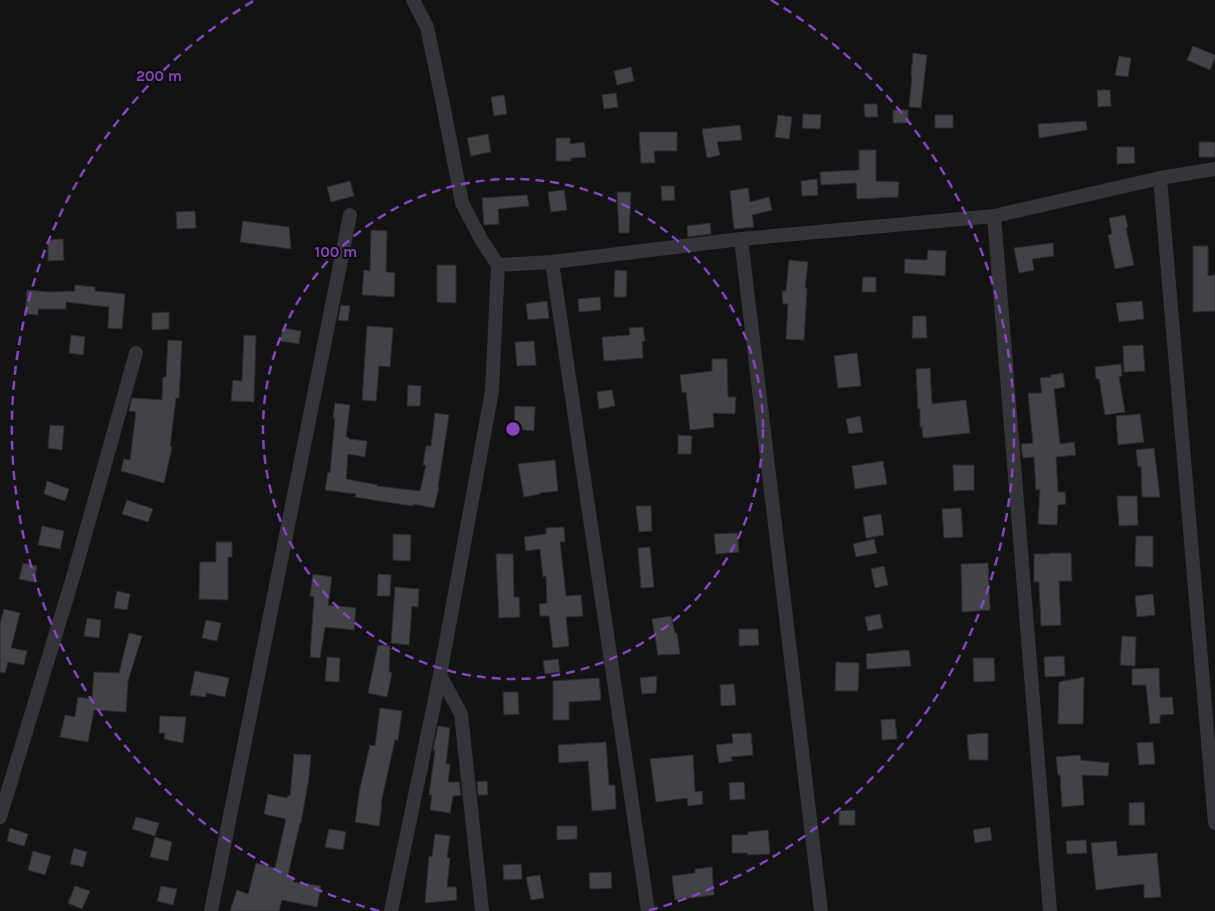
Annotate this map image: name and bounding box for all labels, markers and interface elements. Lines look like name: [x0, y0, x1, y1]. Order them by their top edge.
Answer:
text: 200 m: [136, 67, 182, 85]
text: 100 m: [315, 243, 357, 261]
centre of rings: [504, 420, 522, 438]

